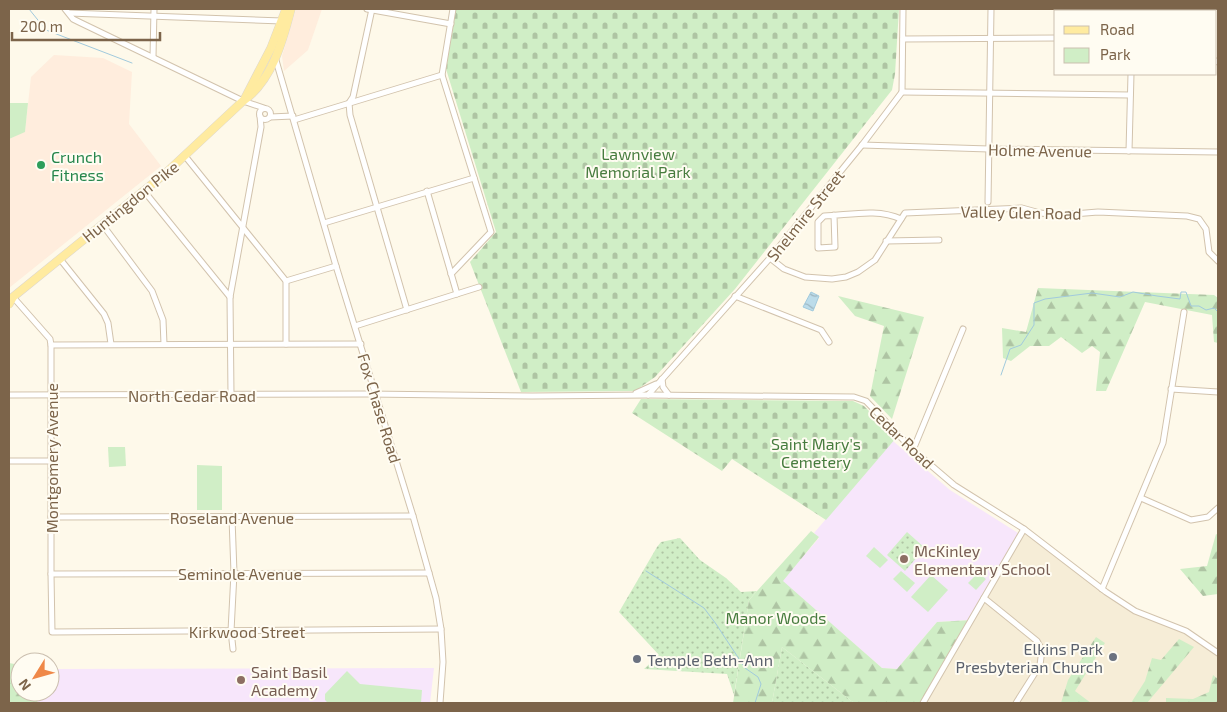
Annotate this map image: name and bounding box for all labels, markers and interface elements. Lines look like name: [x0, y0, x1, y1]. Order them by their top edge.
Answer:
scale bar: [12, 10, 160, 42]
legend: [1054, 10, 1217, 75]
text: 200 m: [20, 17, 63, 35]
text: Road: [1100, 20, 1135, 38]
text: Park: [1100, 45, 1131, 63]
street label: Holme Avenue: [988, 140, 1092, 160]
park label: Lawnview Memorial Park: [585, 144, 691, 181]
place label: Crunch Fitness: [51, 147, 104, 184]
street label: Huntingdon Pike: [78, 156, 182, 246]
marker: Crunch Fitness: [35, 159, 47, 171]
street label: Shelmire Street: [762, 165, 848, 265]
street label: Valley Glen Road: [960, 201, 1082, 223]
street label: Fox Chase Road: [354, 351, 406, 465]
street label: Montgomery Avenue: [42, 383, 61, 533]
street label: North Cedar Road: [128, 386, 256, 405]
street label: Cedar Road: [866, 402, 938, 472]
park label: Saint Mary's Cemetery: [771, 434, 861, 471]
street label: Roseland Avenue: [170, 508, 294, 527]
place label: McKinley Elementary School: [914, 541, 1050, 578]
marker: McKinley Elementary School: [898, 553, 910, 565]
street label: Seminole Avenue: [178, 564, 302, 583]
park label: Manor Woods: [726, 608, 827, 627]
street label: Kirkwood Street: [189, 622, 305, 641]
place label: Elkins Park Presbyterian Church: [956, 639, 1103, 676]
place label: Temple Beth-Ann: [647, 650, 773, 669]
marker: Elkins Park Presbyterian Church: [1107, 651, 1119, 663]
north arrow: [10, 652, 60, 702]
marker: Temple Beth-Ann: [631, 653, 643, 665]
place label: Saint Basil Academy: [251, 662, 327, 699]
marker: Saint Basil Academy: [235, 674, 247, 686]
text: N: [14, 676, 34, 694]

